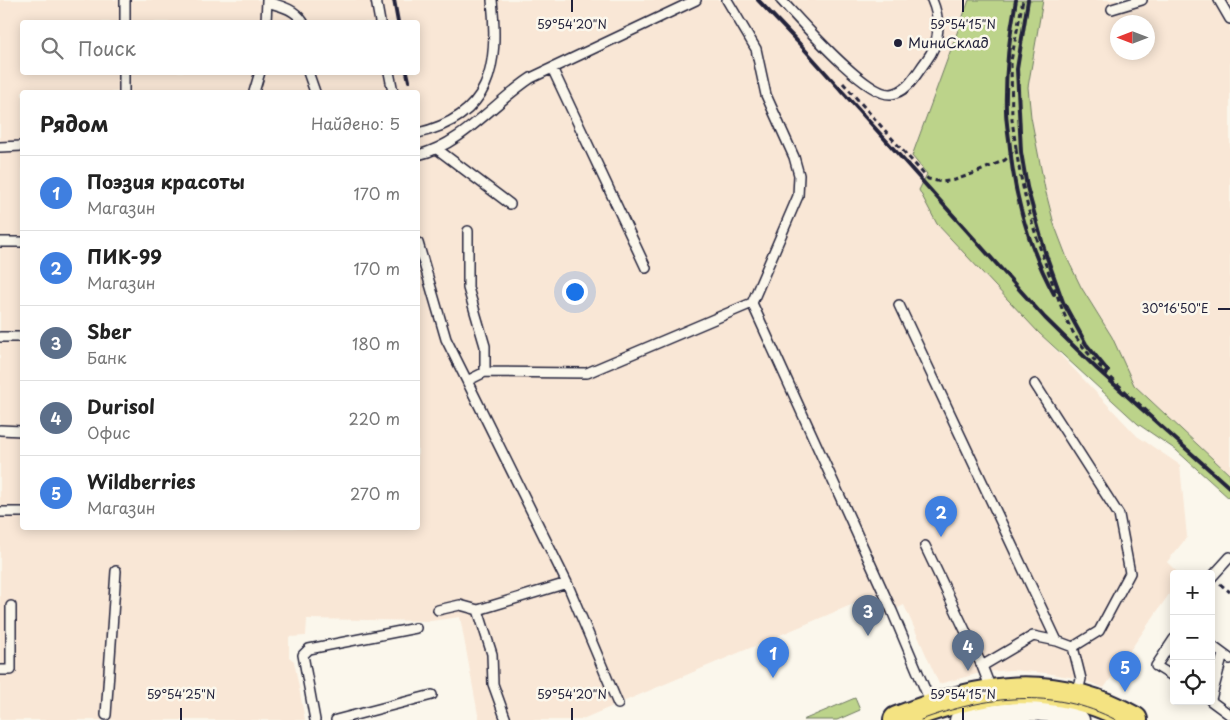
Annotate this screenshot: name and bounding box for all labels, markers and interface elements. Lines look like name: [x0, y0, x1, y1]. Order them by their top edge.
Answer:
text: 59°54'20"N: [537, 15, 607, 33]
text: 59°54'15"N: [930, 15, 996, 33]
north arrow: [1110, 15, 1155, 60]
search box: [20, 20, 420, 75]
place label: МиниСклад: [908, 32, 989, 53]
icon: search: [38, 34, 66, 62]
text: Поиск: [78, 34, 136, 62]
marker: МиниСклад: [892, 37, 904, 49]
text: Рядом: [40, 107, 108, 139]
text: Найдено: 5: [311, 111, 400, 135]
text: Поэзия красоты: [87, 167, 245, 195]
text: 1: [52, 181, 60, 205]
text: 170 m: [354, 181, 400, 205]
text: Магазин: [87, 195, 156, 219]
text: ПИК-99: [87, 242, 162, 270]
text: 2: [50, 256, 62, 280]
text: 170 m: [354, 256, 400, 280]
text: Магазин: [87, 270, 156, 294]
your location: [562, 279, 588, 305]
text: 30°16'50"E: [1142, 299, 1208, 317]
text: Sber: [87, 317, 131, 345]
text: 3: [51, 331, 61, 355]
text: 180 m: [352, 331, 400, 355]
text: Банк: [87, 345, 127, 369]
text: Durisol: [87, 392, 155, 420]
text: 4: [51, 406, 61, 430]
text: 220 m: [349, 406, 400, 430]
text: Офис: [87, 420, 130, 444]
text: Wildberries: [87, 467, 196, 495]
text: 5: [51, 481, 61, 505]
text: 270 m: [350, 481, 400, 505]
text: Магазин: [87, 495, 156, 519]
pin: 2: [925, 496, 957, 537]
map controls: [1170, 570, 1215, 705]
button: +: [1170, 570, 1215, 615]
pin: 3: [852, 595, 884, 636]
button: −: [1170, 615, 1215, 660]
pin: 4: [952, 630, 984, 671]
pin: 1: [757, 637, 789, 678]
pin: 5: [1109, 651, 1141, 692]
button: locate: [1170, 660, 1215, 705]
text: 59°54'25"N: [147, 685, 215, 703]
text: 59°54'20"N: [537, 685, 607, 703]
text: 59°54'15"N: [930, 685, 996, 703]

